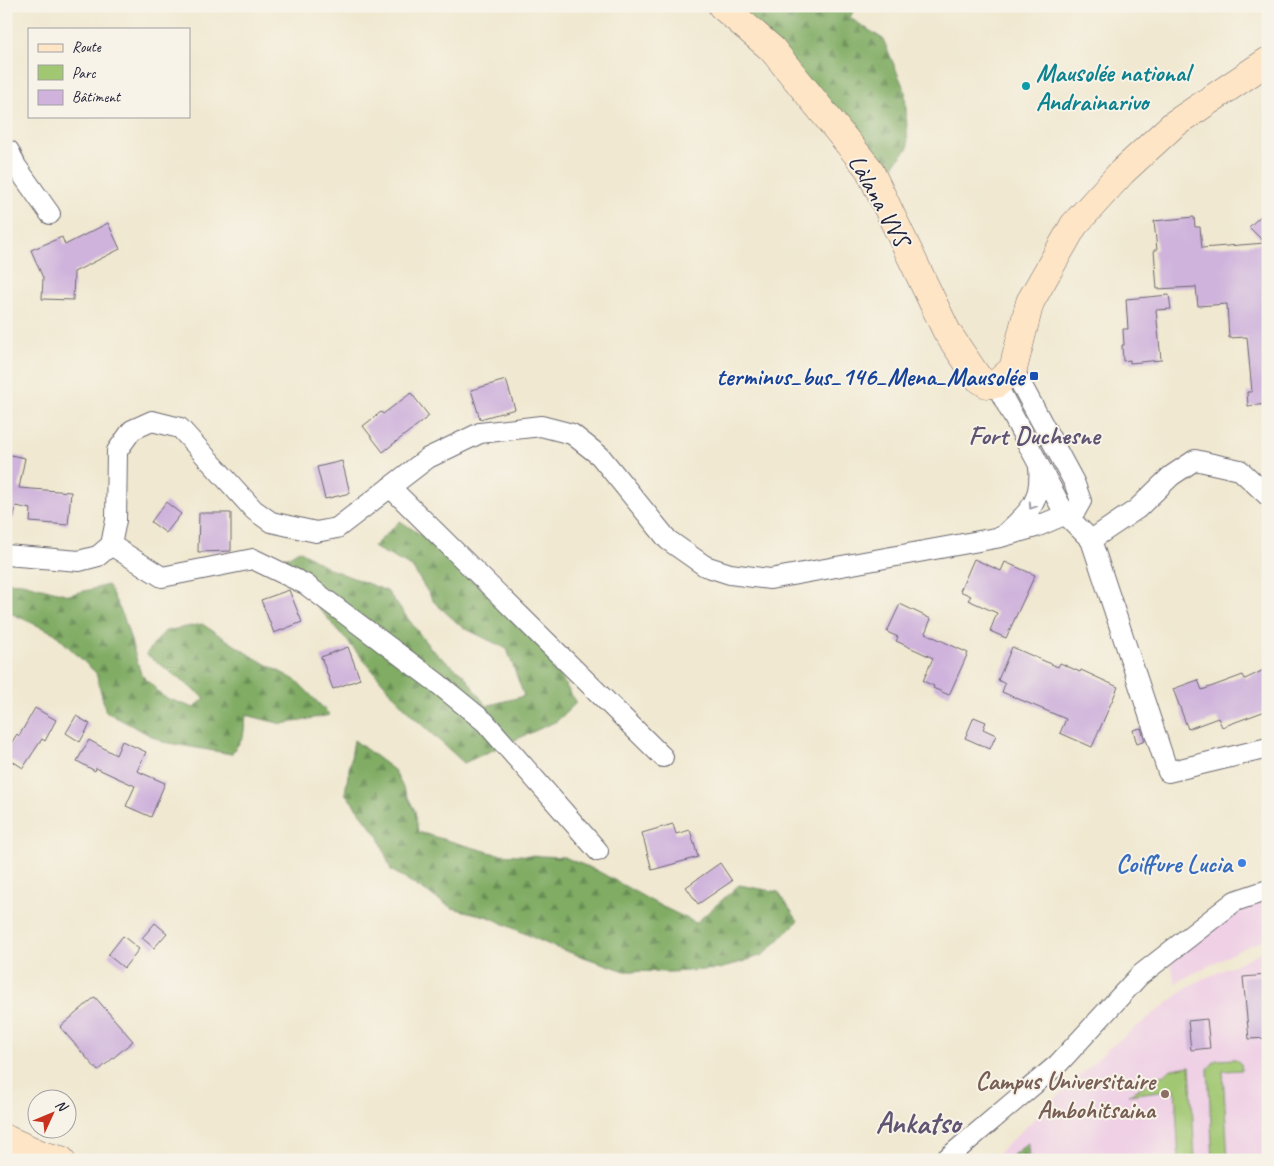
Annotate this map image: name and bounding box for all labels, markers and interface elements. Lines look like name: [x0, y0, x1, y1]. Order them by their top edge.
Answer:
legend: [28, 28, 190, 118]
text: Route: [72, 38, 102, 57]
place label: Mausolée national Andrainarivo: [1036, 57, 1194, 118]
text: Parc: [72, 64, 96, 83]
marker: Mausolée national Andrainarivo: [1020, 80, 1032, 92]
text: Bâtiment: [72, 88, 122, 107]
street label: Làlana VVS: [841, 149, 919, 256]
place label: terminus_bus_146_Mena_Mausolée: [716, 361, 1027, 393]
marker: terminus_bus_146_Mena_Mausolée: [1028, 370, 1040, 382]
district label: Fort Duchesne: [969, 419, 1102, 452]
one-way arrow: [1028, 501, 1038, 510]
place label: Coiffure Lucia: [1116, 848, 1234, 880]
marker: Coiffure Lucia: [1236, 857, 1248, 869]
place label: Campus Universitaire Ambohitsaina: [975, 1065, 1157, 1126]
north arrow: [28, 1088, 78, 1138]
marker: Campus Universitaire Ambohitsaina: [1159, 1088, 1171, 1100]
text: N: [52, 1096, 72, 1116]
district label: Ankatso: [876, 1104, 963, 1142]

